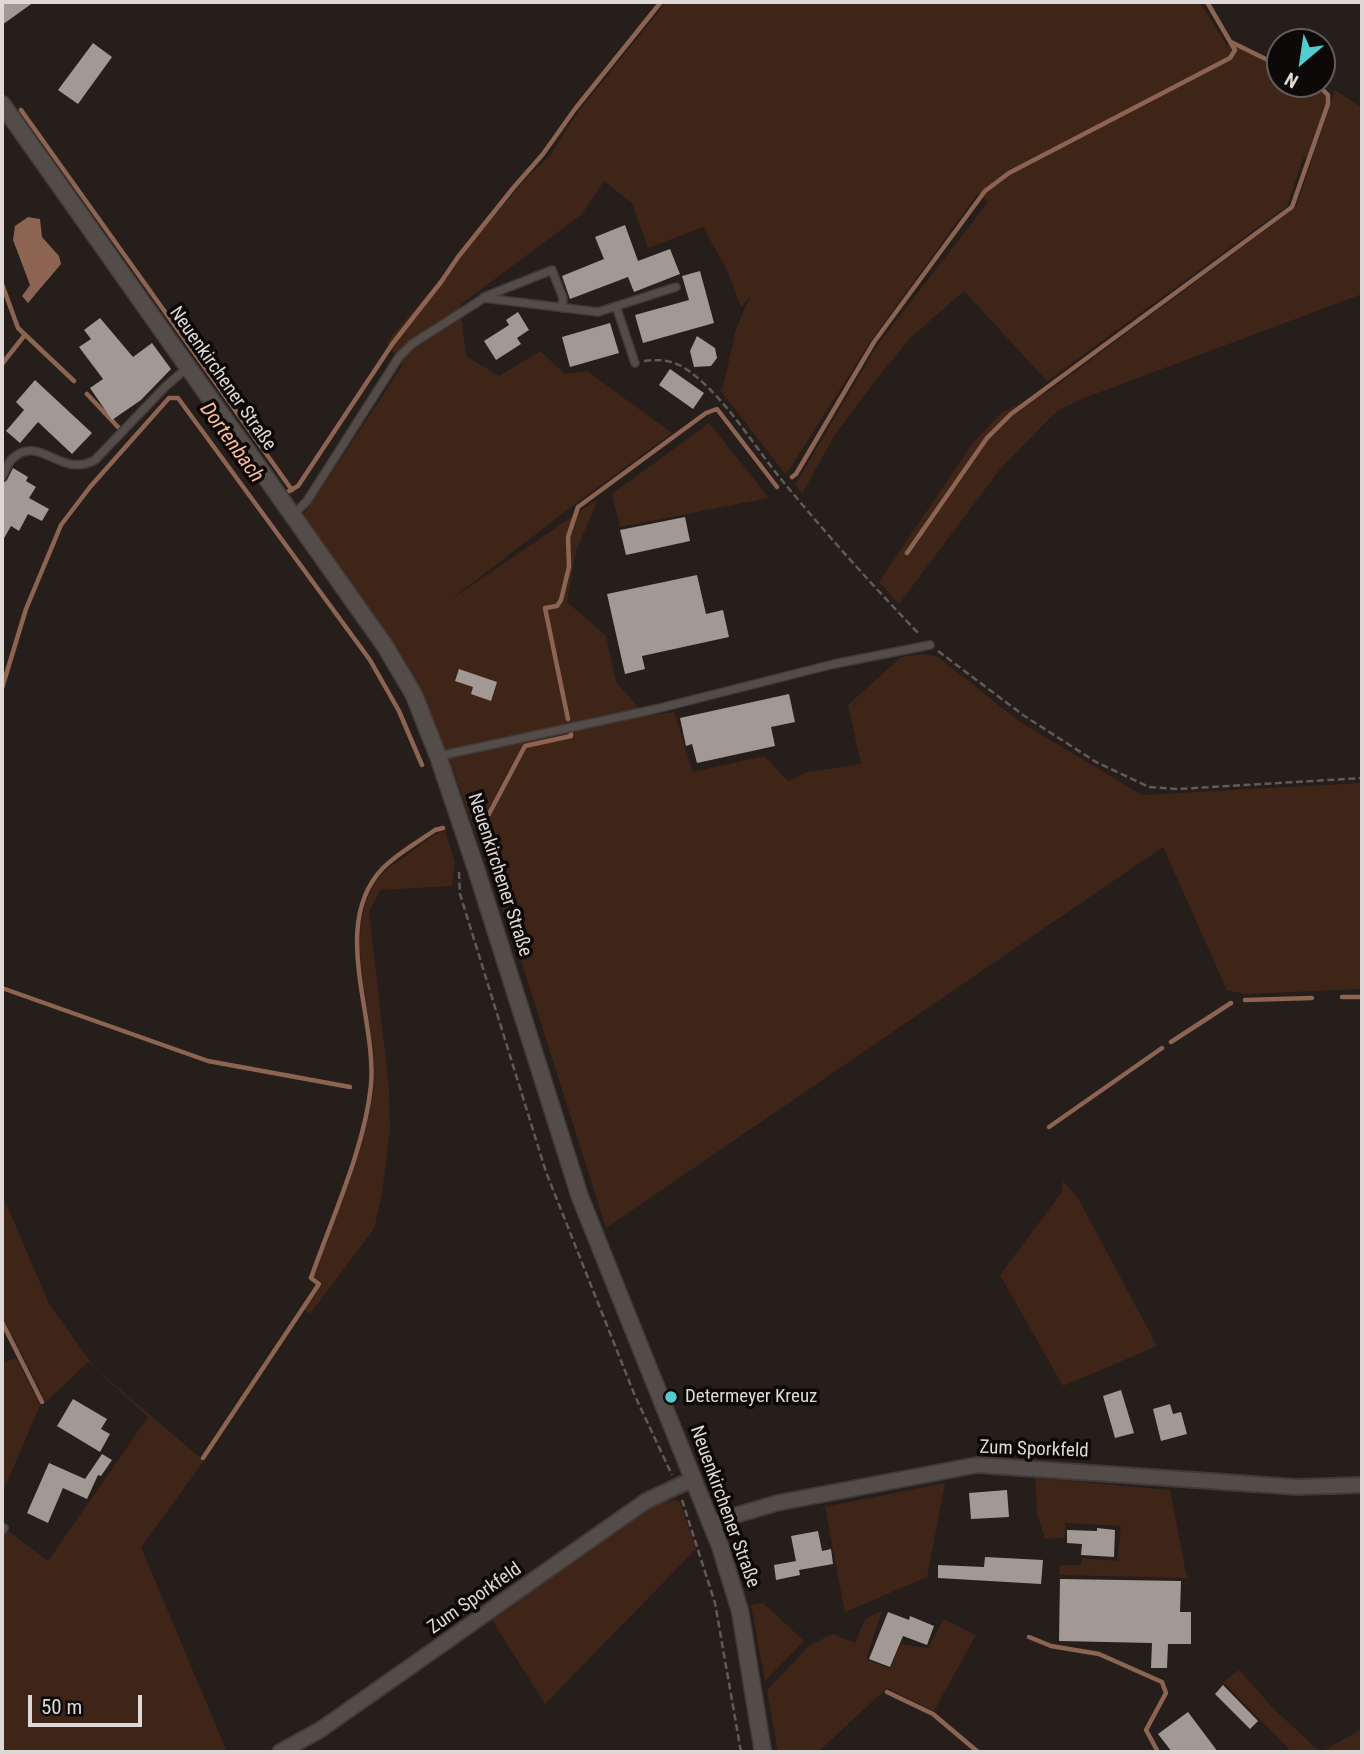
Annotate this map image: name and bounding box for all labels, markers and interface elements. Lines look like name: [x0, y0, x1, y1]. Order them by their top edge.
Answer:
north arrow: [1266, 28, 1336, 98]
text: N: [1281, 67, 1302, 93]
street label: Neuenkirchener Straße: [164, 303, 280, 455]
water label: Dortenbach: [193, 398, 269, 488]
street label: Neuenkirchener Straße: [462, 790, 536, 960]
place label: Determeyer Kreuz: [685, 1386, 817, 1408]
marker: Determeyer Kreuz: [663, 1389, 679, 1405]
street label: Neuenkirchener Straße: [684, 1423, 764, 1591]
street label: Zum Sporkfeld: [979, 1437, 1089, 1463]
street label: Zum Sporkfeld: [424, 1558, 526, 1640]
scale bar: [32, 1680, 145, 1724]
text: 50 m: [41, 1695, 82, 1719]

